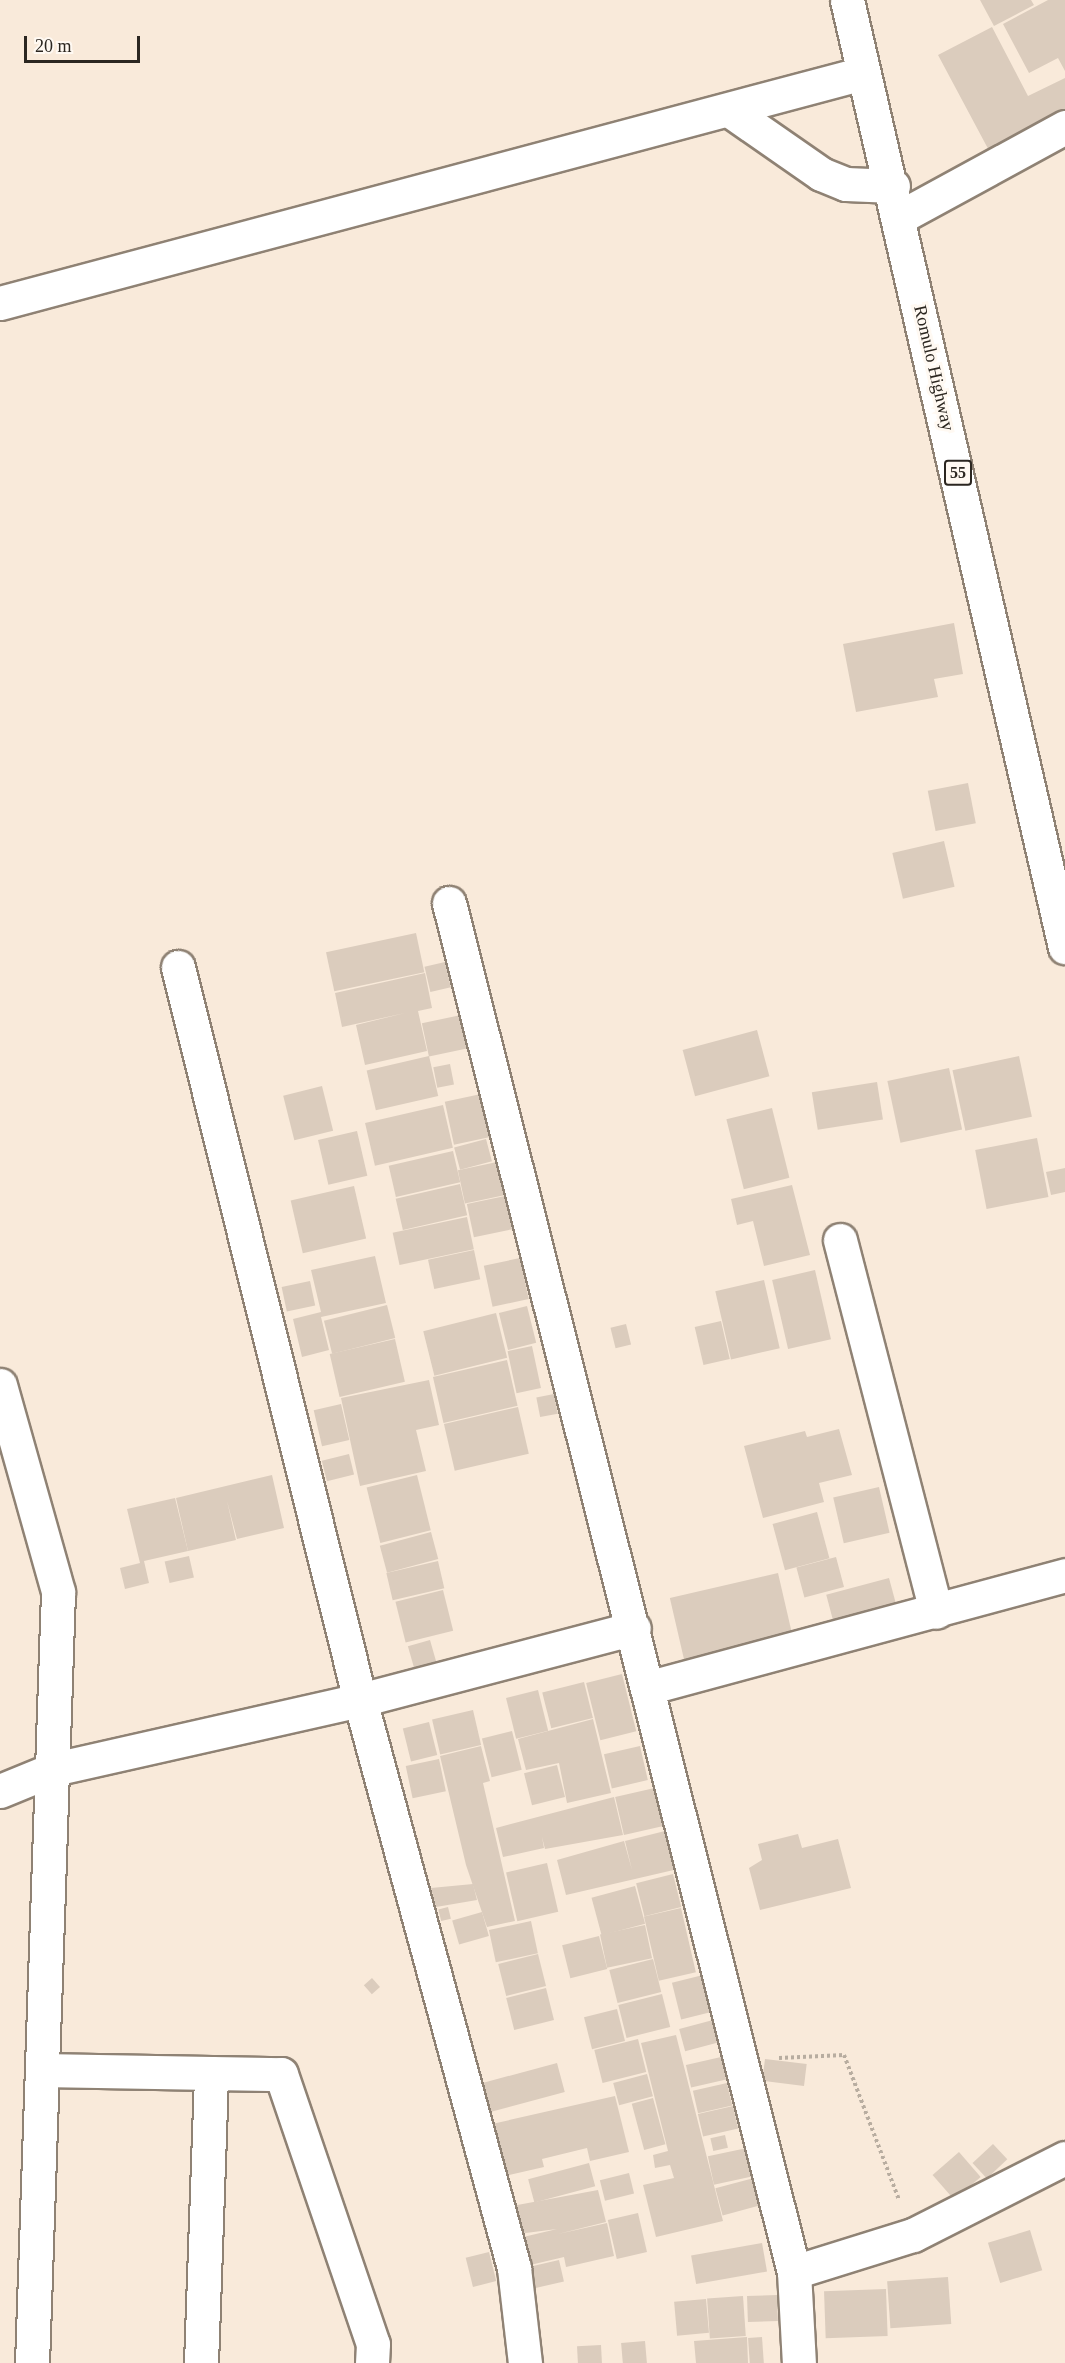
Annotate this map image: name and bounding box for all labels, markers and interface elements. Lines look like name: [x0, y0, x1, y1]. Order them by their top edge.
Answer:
scale bar: [27, 24, 142, 62]
text: 20 m: [35, 36, 72, 56]
street label: Romulo Highway: [909, 303, 959, 433]
road number: 55: [943, 460, 973, 486]

